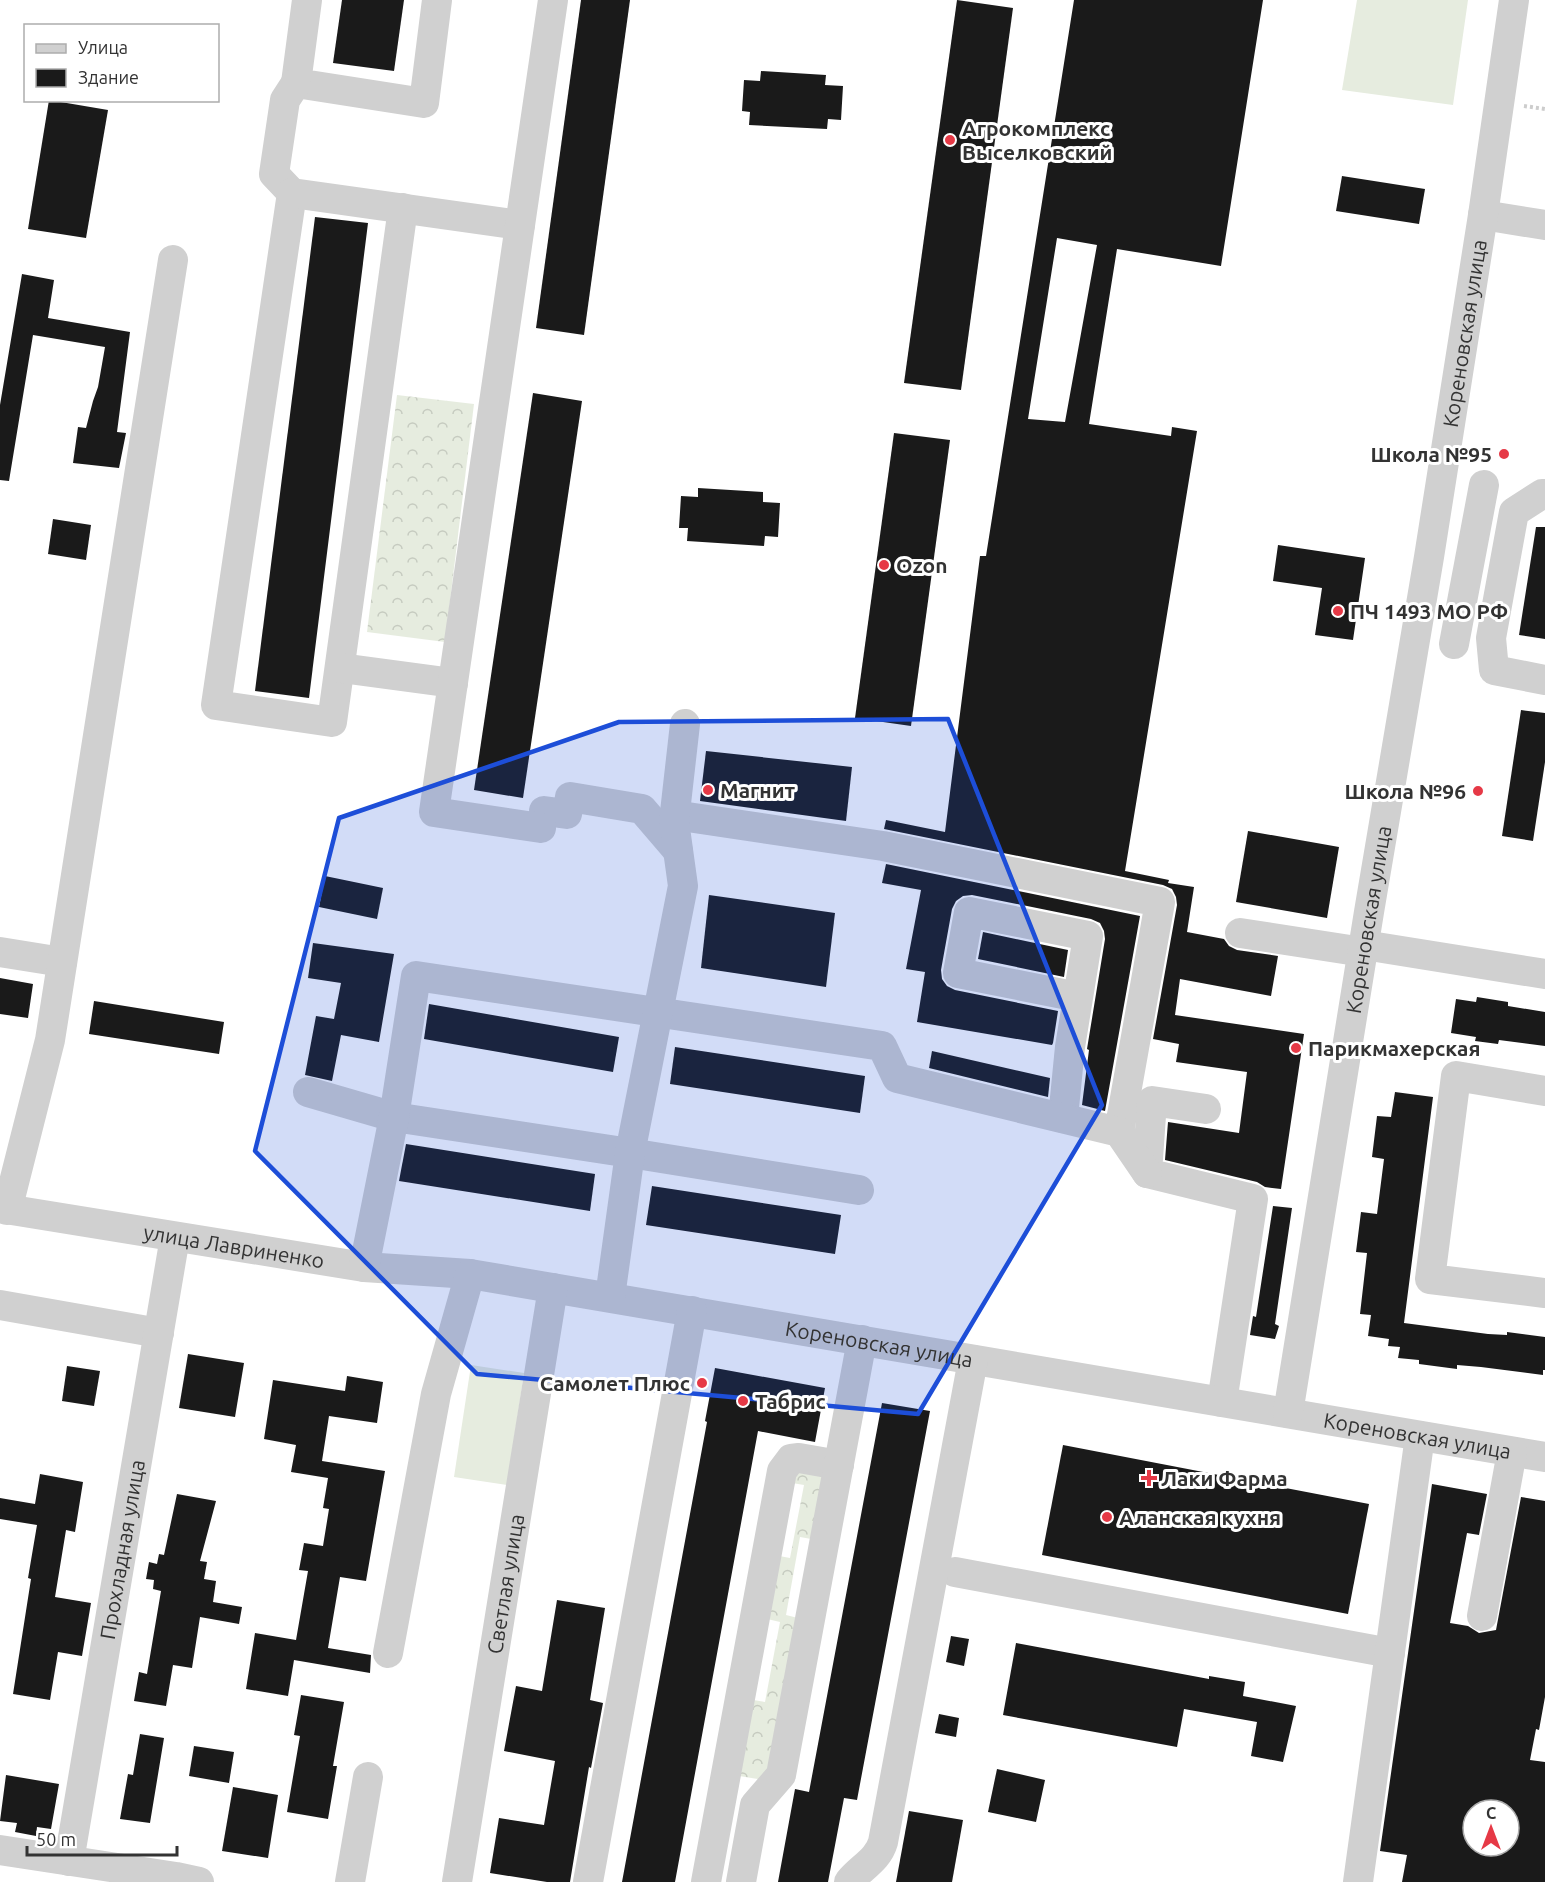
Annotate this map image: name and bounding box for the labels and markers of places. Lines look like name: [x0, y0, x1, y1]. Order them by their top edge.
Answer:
place label: Агрокомплекс Выселковский: [962, 116, 1112, 164]
marker: Агрокомплекс Выселковский: [943, 133, 957, 147]
place label: Школа №95: [1370, 442, 1492, 466]
marker: Школа №95: [1497, 447, 1511, 461]
place label: Ozon: [896, 553, 947, 577]
marker: Ozon: [877, 558, 891, 572]
place label: ПЧ 1493 МО РФ: [1350, 599, 1508, 623]
marker: ПЧ 1493 МО РФ: [1331, 604, 1345, 618]
place label: Магнит: [720, 778, 796, 802]
place label: Школа №96: [1344, 779, 1466, 803]
marker: Магнит: [701, 783, 715, 797]
marker: Школа №96: [1471, 784, 1485, 798]
place label: Парикмахерская: [1308, 1036, 1480, 1060]
marker: Парикмахерская: [1289, 1041, 1303, 1055]
place label: Самолет Плюс: [540, 1371, 690, 1395]
marker: Самолет Плюс: [695, 1376, 709, 1390]
place label: Табрис: [755, 1389, 826, 1413]
marker: Табрис: [736, 1394, 750, 1408]
place label: Лаки Фарма: [1161, 1466, 1288, 1490]
marker: Лаки Фарма: [1142, 1471, 1156, 1485]
place label: Аланская кухня: [1119, 1505, 1281, 1529]
marker: Аланская кухня: [1100, 1510, 1114, 1524]

